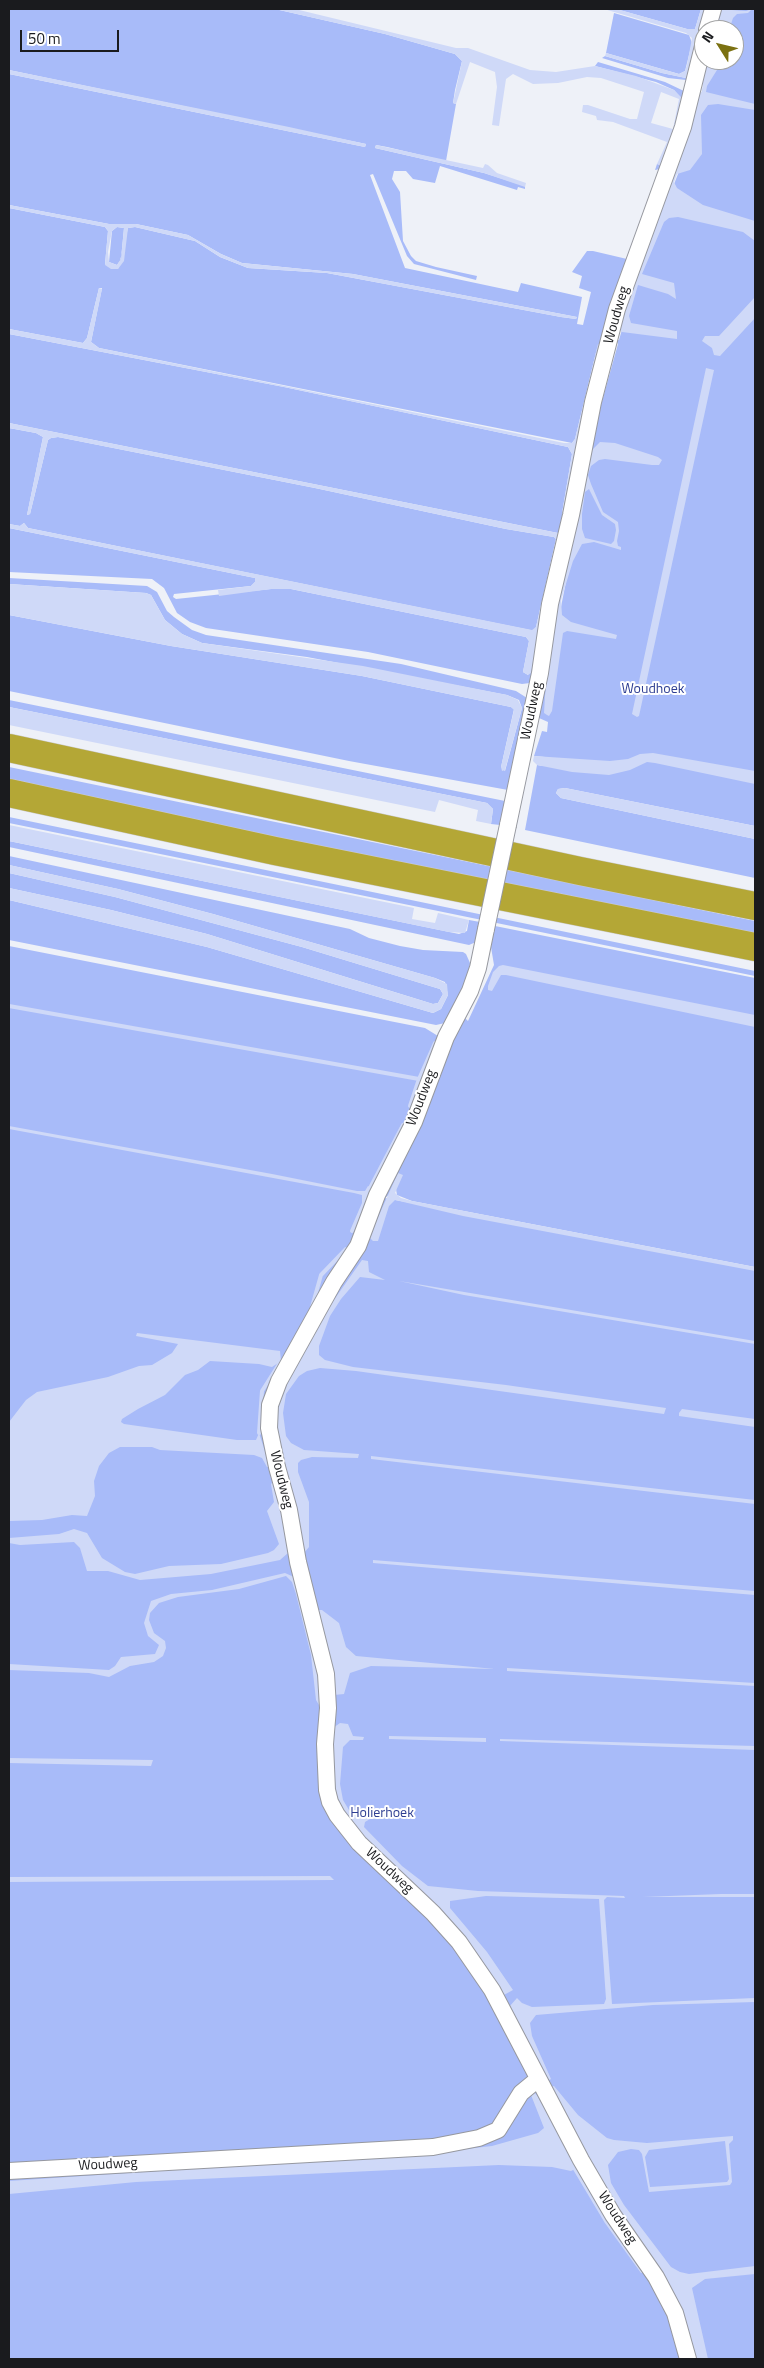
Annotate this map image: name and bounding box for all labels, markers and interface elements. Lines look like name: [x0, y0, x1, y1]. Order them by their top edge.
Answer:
scale bar: [22, 20, 121, 52]
north arrow: [694, 20, 744, 70]
text: N: [696, 26, 719, 47]
text: 50 m: [28, 27, 61, 50]
street label: Woudweg: [601, 284, 633, 346]
street label: Woudweg: [518, 680, 546, 742]
park label: Woudhoek: [621, 682, 685, 698]
street label: Woudweg: [404, 1067, 440, 1129]
street label: Woudweg: [266, 1449, 296, 1511]
park label: Holierhoek: [350, 1806, 414, 1822]
street label: Woudweg: [362, 1845, 416, 1897]
street label: Woudweg: [78, 2155, 138, 2175]
street label: Woudweg: [594, 2189, 640, 2247]

